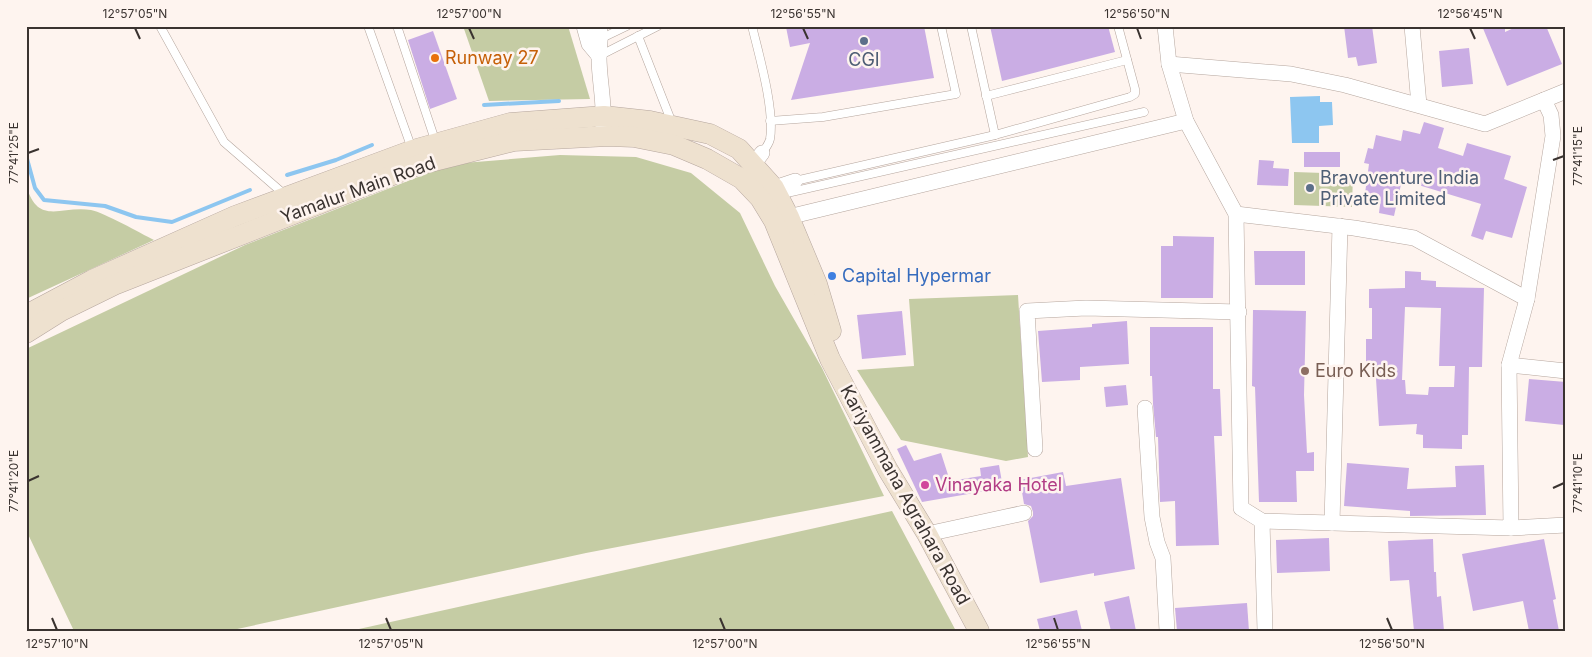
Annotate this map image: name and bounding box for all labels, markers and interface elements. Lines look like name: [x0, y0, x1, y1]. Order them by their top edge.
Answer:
text: 12°57'05"N: [103, 6, 167, 21]
text: 12°57'00"N: [436, 6, 502, 21]
text: 12°56'55"N: [770, 6, 836, 21]
text: 12°56'50"N: [1104, 6, 1170, 21]
text: 12°56'45"N: [1438, 6, 1502, 21]
marker: CGI: [858, 35, 870, 47]
place label: Runway 27: [445, 47, 539, 68]
place label: CGI: [848, 49, 880, 70]
marker: Runway 27: [429, 52, 441, 64]
text: 77°41'25"E: [6, 122, 21, 184]
text: 77°41'15"E: [1570, 126, 1585, 186]
street label: Yamalur Main Road: [277, 152, 438, 227]
place label: Bravoventure India Private Limited: [1320, 167, 1479, 209]
marker: Bravoventure India Private Limited: [1304, 182, 1316, 194]
place label: Capital Hypermar: [842, 265, 991, 286]
marker: Capital Hypermar: [826, 270, 838, 282]
place label: Euro Kids: [1315, 360, 1396, 381]
marker: Euro Kids: [1299, 365, 1311, 377]
street label: Kariyammana Agrahara Road: [836, 381, 975, 608]
text: 77°41'20"E: [6, 450, 21, 512]
text: 77°41'10"E: [1570, 453, 1585, 513]
place label: Vinayaka Hotel: [935, 474, 1062, 495]
marker: Vinayaka Hotel: [919, 479, 931, 491]
text: 12°57'10"N: [26, 636, 88, 651]
text: 12°57'05"N: [359, 636, 423, 651]
text: 12°57'00"N: [692, 636, 758, 651]
text: 12°56'55"N: [1025, 636, 1091, 651]
text: 12°56'50"N: [1359, 636, 1425, 651]

